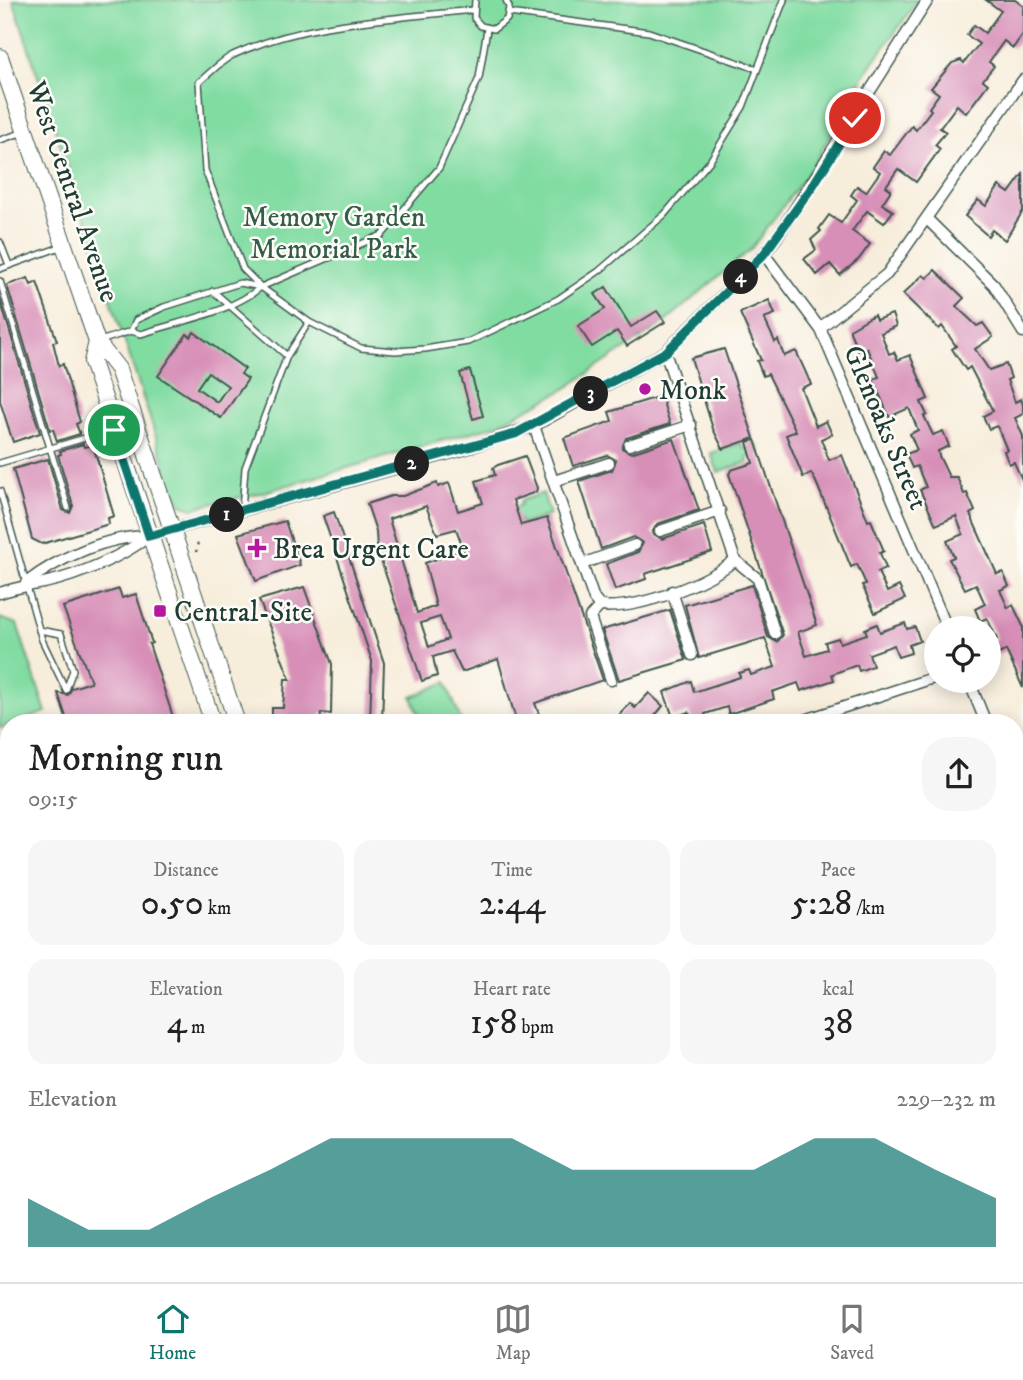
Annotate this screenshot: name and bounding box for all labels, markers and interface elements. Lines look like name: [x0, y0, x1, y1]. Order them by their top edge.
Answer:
street label: West Central Avenue: [18, 75, 127, 307]
pin: [825, 88, 885, 148]
icon: check: [836, 99, 874, 137]
park label: Memory Garden Memorial Park: [243, 200, 426, 267]
pin: 4: [724, 260, 758, 294]
text: 4: [735, 265, 746, 288]
street label: Glenoaks Street: [835, 340, 936, 515]
place label: Monk: [659, 373, 726, 408]
pin: 3: [574, 376, 608, 412]
marker: Monk: [637, 381, 653, 397]
text: 3: [587, 382, 594, 405]
pin: [84, 400, 144, 460]
icon: arrive: [95, 411, 133, 449]
pin: 2: [394, 447, 430, 482]
text: 2: [407, 452, 416, 475]
pin: 1: [210, 498, 244, 532]
text: 1: [223, 503, 230, 526]
place label: Brea Urgent Care: [273, 532, 469, 567]
marker: Brea Urgent Care: [247, 538, 267, 558]
place label: Central-Site: [174, 595, 312, 630]
marker: Central-Site: [152, 603, 168, 619]
map controls: [924, 616, 1001, 693]
button: locate: [924, 616, 1001, 693]
text: Morning run: [28, 735, 223, 783]
button: share: [922, 737, 996, 811]
text: 09:15: [28, 785, 78, 814]
text: Distance: [153, 859, 219, 882]
text: Time: [491, 859, 533, 882]
text: Pace: [820, 859, 856, 882]
text: 0.50: [141, 882, 204, 926]
text: 2:44: [479, 882, 545, 926]
text: 5:28: [791, 882, 852, 926]
text: km: [204, 897, 231, 920]
text: /km: [852, 897, 885, 920]
text: Elevation: [149, 978, 223, 1001]
text: Heart rate: [473, 978, 551, 1001]
text: kcal: [822, 978, 854, 1001]
text: 4: [167, 1001, 187, 1045]
text: 158: [470, 1001, 517, 1045]
text: 38: [823, 1001, 853, 1045]
text: m: [187, 1016, 205, 1039]
text: bpm: [517, 1016, 554, 1039]
text: Elevation: [28, 1085, 117, 1114]
text: 229–232 m: [896, 1085, 996, 1114]
tab: Home: [149, 1300, 196, 1365]
tab: Map: [494, 1300, 532, 1365]
tab: Saved: [830, 1300, 874, 1365]

